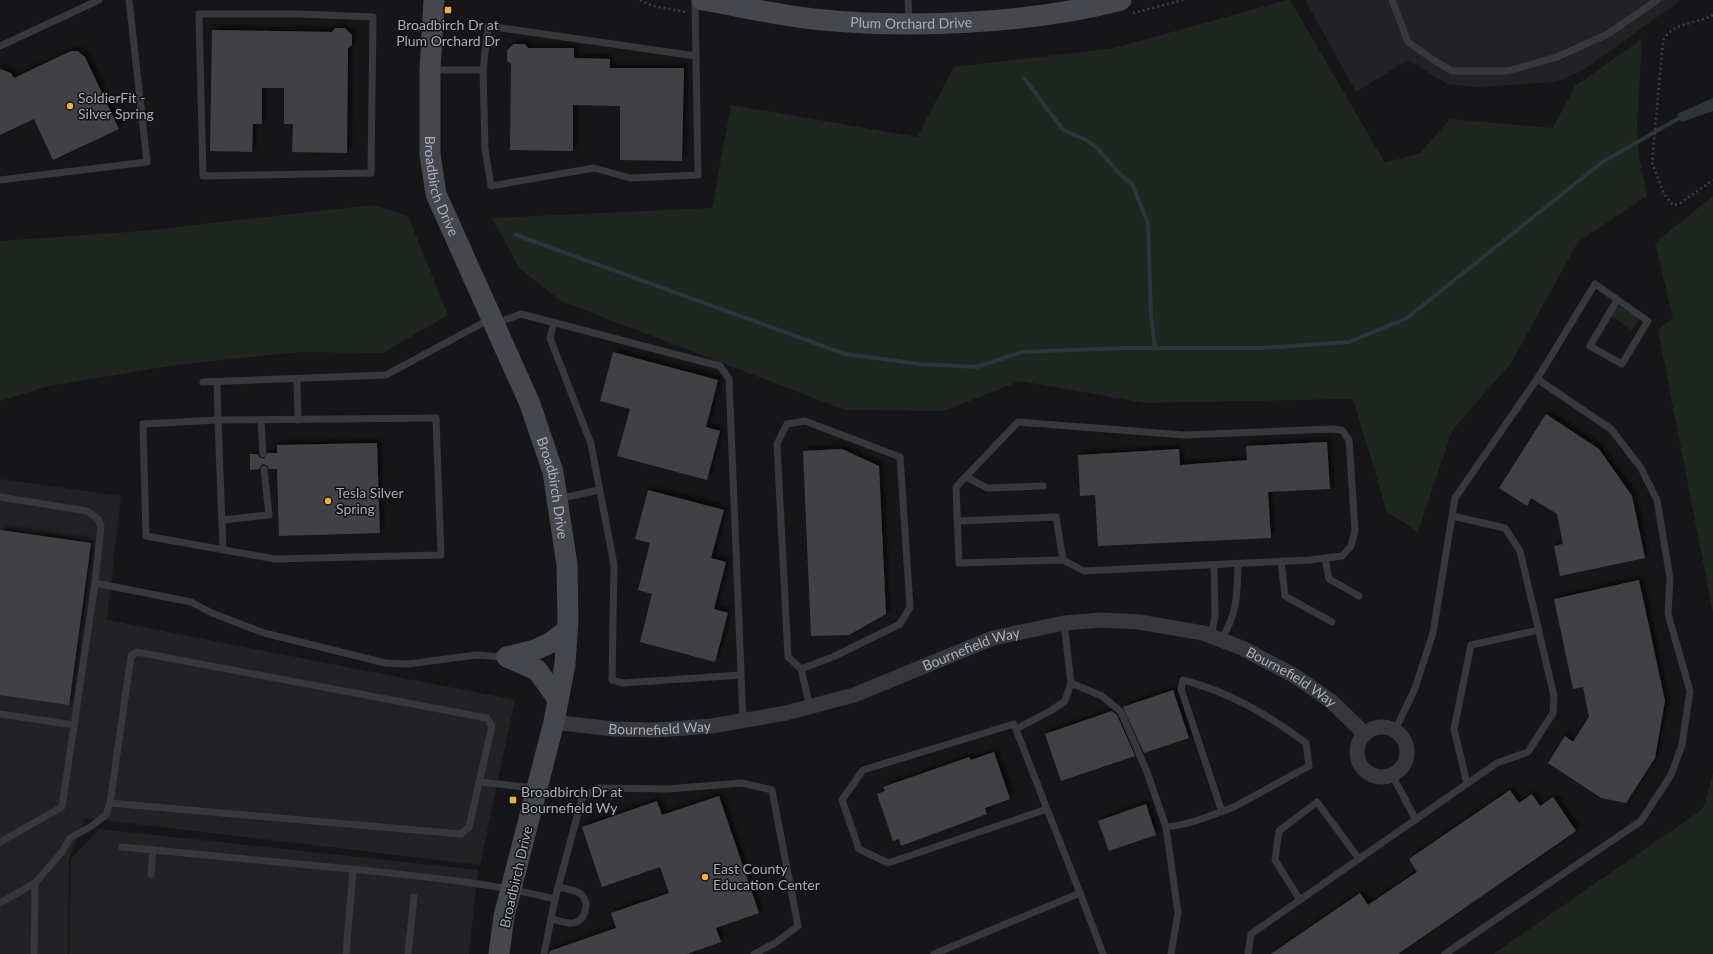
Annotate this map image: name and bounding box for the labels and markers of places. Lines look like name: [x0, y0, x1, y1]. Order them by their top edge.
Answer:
marker: Broadbirch Dr at Plum Orchard Dr: [443, 5, 453, 15]
place label: Broadbirch Dr at Plum Orchard Dr: [396, 16, 500, 49]
place label: SoldierFit - Silver Spring: [78, 89, 154, 122]
marker: SoldierFit - Silver Spring: [65, 101, 75, 111]
place label: Tesla Silver Spring: [336, 484, 404, 517]
marker: Tesla Silver Spring: [323, 496, 333, 506]
place label: Broadbirch Dr at Bournefield Wy: [521, 783, 622, 816]
marker: Broadbirch Dr at Bournefield Wy: [508, 795, 518, 805]
place label: East County Education Center: [713, 860, 820, 893]
marker: East County Education Center: [700, 872, 710, 882]

